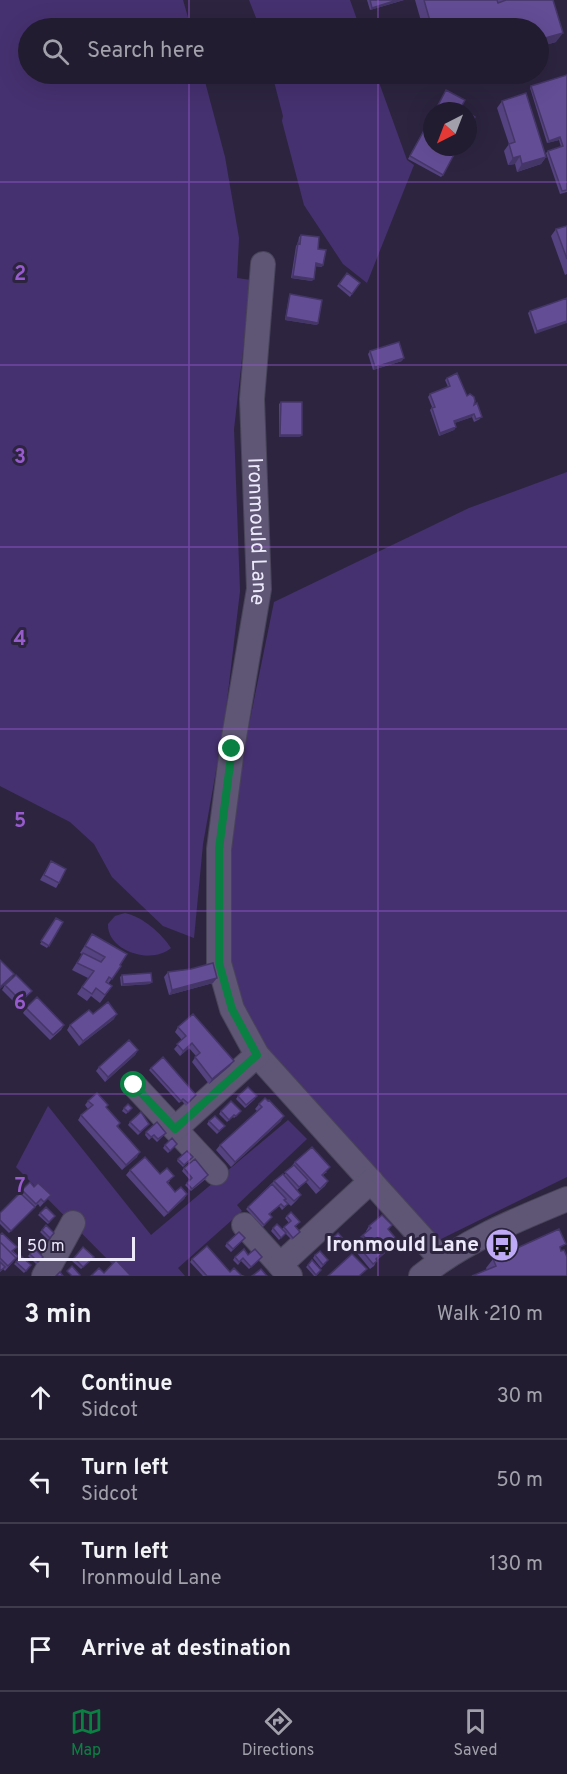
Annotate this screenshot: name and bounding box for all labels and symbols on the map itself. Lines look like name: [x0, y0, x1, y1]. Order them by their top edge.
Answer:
north arrow: [423, 102, 477, 156]
text: 2: [14, 262, 26, 288]
text: 3: [14, 445, 26, 471]
street label: Ironmould Lane: [241, 457, 273, 607]
text: 4: [14, 627, 26, 653]
route end: [218, 735, 244, 761]
text: 5: [14, 809, 26, 835]
text: 6: [14, 991, 26, 1017]
route start: [120, 1071, 146, 1097]
text: 7: [15, 1174, 25, 1200]
bus stop icon: Ironmould Lane: [484, 1227, 520, 1263]
place label: Ironmould Lane: [326, 1232, 479, 1259]
scale bar: [18, 1234, 135, 1262]

